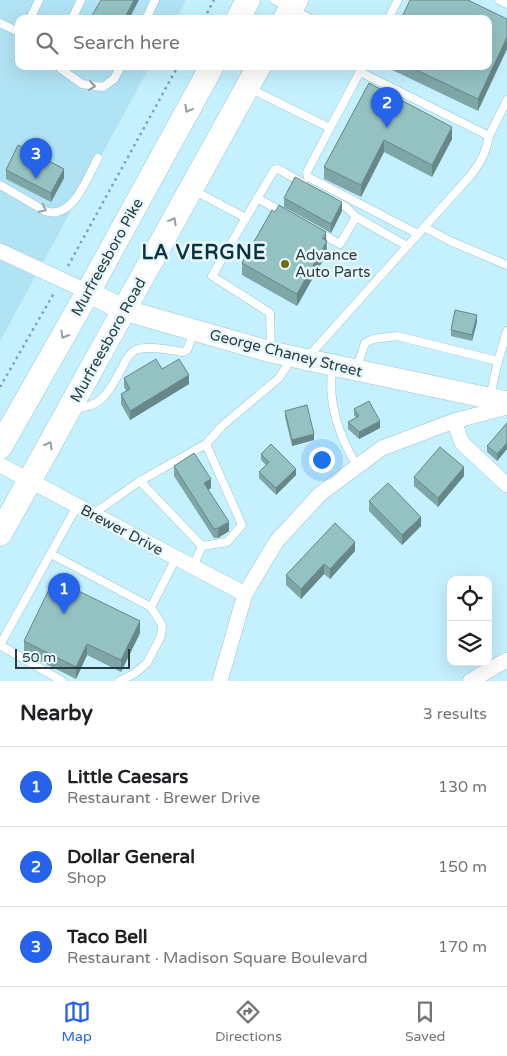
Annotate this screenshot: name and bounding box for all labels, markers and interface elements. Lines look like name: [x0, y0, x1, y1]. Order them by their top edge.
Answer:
search box: [15, 15, 492, 70]
icon: search: [33, 29, 61, 57]
text: Search here: [73, 32, 180, 54]
one-way arrow: [88, 80, 96, 90]
pin: 2: [371, 87, 403, 128]
one-way arrow: [185, 104, 195, 113]
pin: 3: [20, 138, 52, 179]
street label: Murfreesboro Pike: [67, 195, 147, 319]
one-way arrow: [37, 203, 46, 213]
one-way arrow: [167, 218, 177, 227]
district label: LA VERGNE: [141, 241, 267, 265]
place label: Advance Auto Parts: [295, 246, 371, 281]
marker: Advance Auto Parts: [279, 258, 291, 270]
street label: Murfreesboro Road: [66, 275, 150, 405]
street label: George Chaney Street: [208, 325, 364, 381]
one-way arrow: [60, 329, 70, 338]
one-way arrow: [43, 442, 53, 451]
your location: [309, 447, 335, 473]
street label: Brewer Drive: [78, 501, 166, 559]
pin: 1: [48, 573, 80, 614]
map controls: [447, 576, 492, 666]
button: locate: [447, 576, 492, 621]
button: layers: [447, 621, 492, 666]
scale bar: [15, 646, 130, 669]
text: 50 m: [22, 649, 56, 666]
text: Nearby: [20, 701, 93, 726]
text: 3 results: [423, 704, 487, 724]
text: Little Caesars: [67, 766, 188, 788]
text: 1: [31, 777, 41, 797]
text: 130 m: [438, 777, 487, 797]
text: Restaurant · Brewer Drive: [67, 788, 260, 808]
text: Dollar General: [67, 846, 195, 868]
text: 2: [31, 857, 41, 877]
text: 150 m: [438, 857, 487, 877]
text: Shop: [67, 868, 106, 888]
text: Taco Bell: [67, 926, 148, 948]
text: 3: [31, 937, 41, 957]
text: 170 m: [438, 937, 487, 957]
text: Restaurant · Madison Square Boulevard: [67, 948, 368, 968]
tab: Map: [62, 998, 92, 1045]
tab: Directions: [215, 998, 282, 1045]
tab: Saved: [405, 998, 445, 1045]

